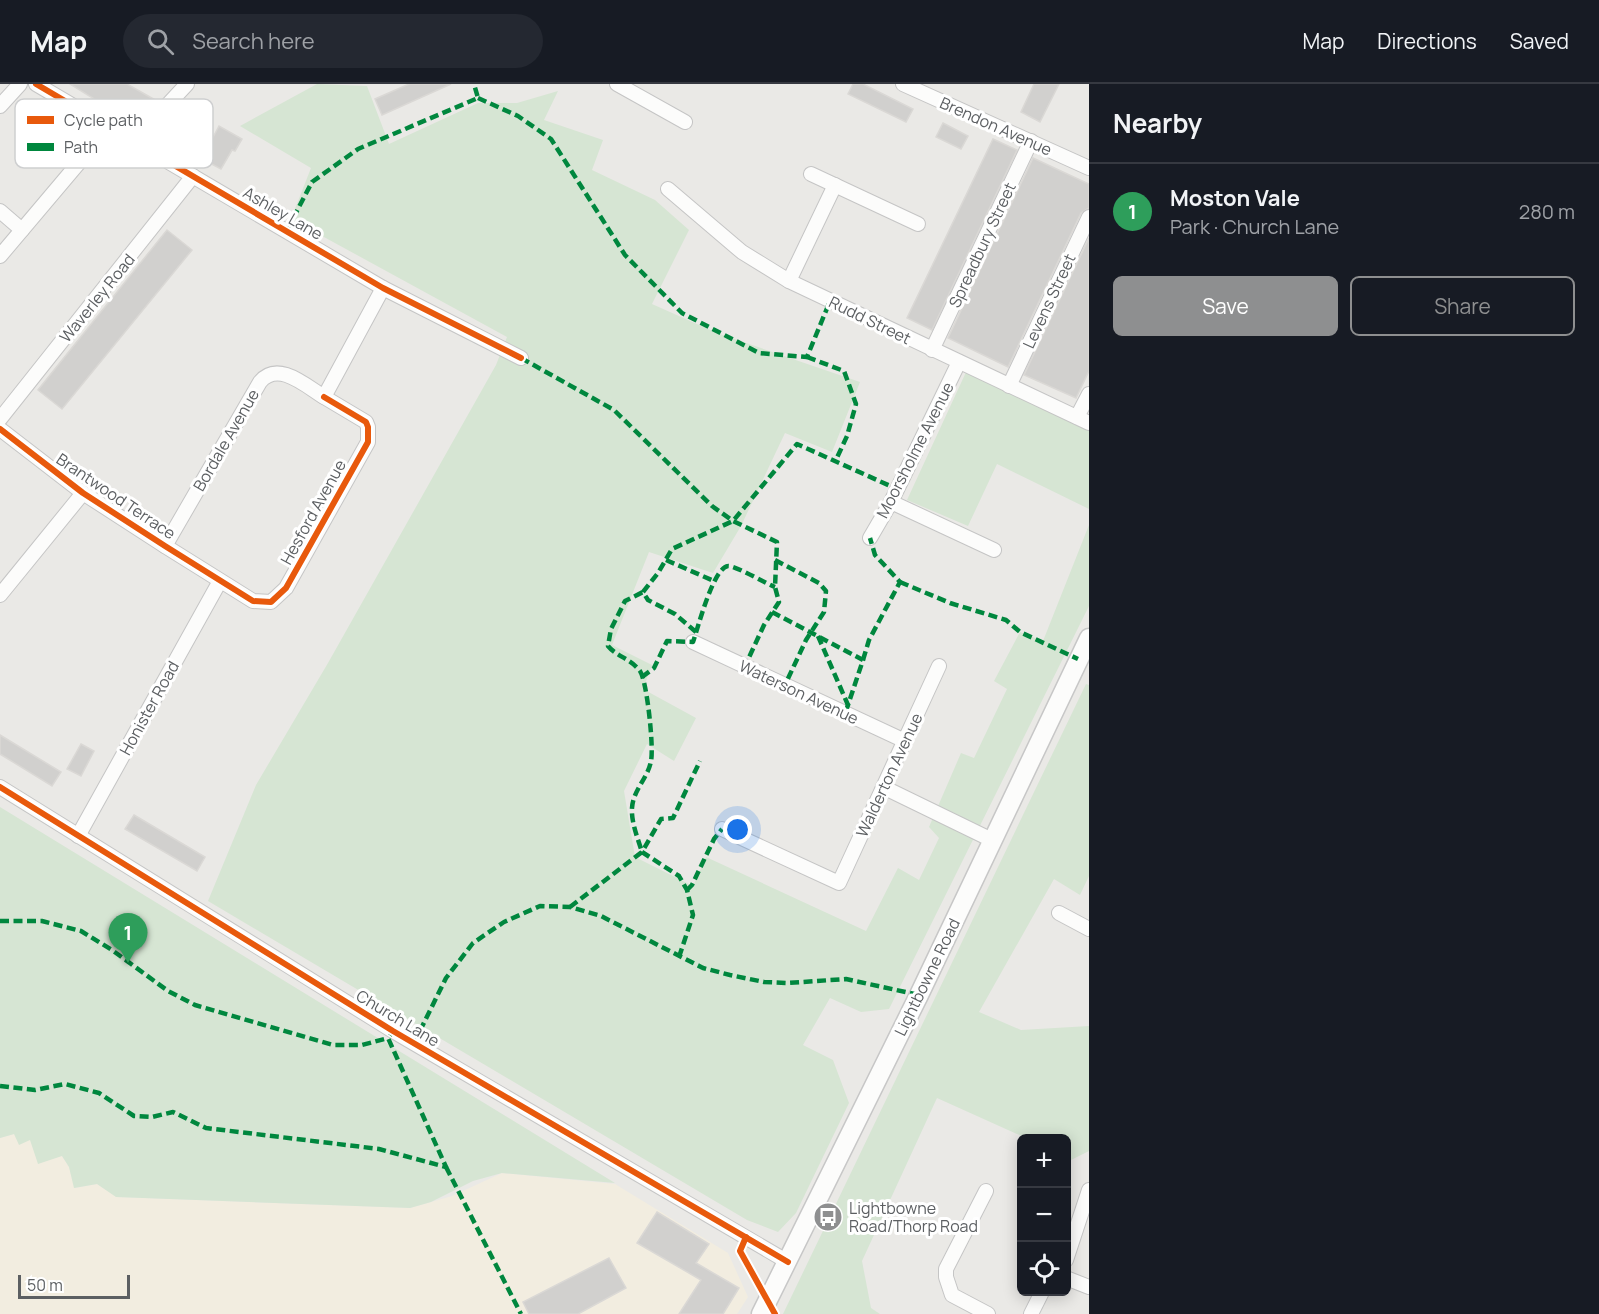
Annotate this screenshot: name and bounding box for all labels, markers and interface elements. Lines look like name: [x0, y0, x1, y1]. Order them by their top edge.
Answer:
search box: [123, 14, 543, 68]
text: Map: [30, 22, 87, 60]
icon: search: [144, 25, 177, 58]
text: Search here: [192, 26, 315, 56]
text: Map: [1303, 27, 1344, 55]
text: Directions: [1377, 27, 1477, 55]
text: Saved: [1510, 27, 1569, 55]
street label: Brendon Avenue: [937, 91, 1055, 161]
legend: [15, 99, 213, 168]
text: Nearby: [1113, 105, 1202, 141]
text: Cycle path: [64, 109, 143, 131]
text: Path: [64, 136, 98, 158]
street label: Spreadbury Street: [943, 179, 1021, 311]
street label: Ashley Lane: [239, 181, 327, 245]
text: Moston Vale: [1170, 183, 1300, 213]
text: 1: [1128, 198, 1137, 225]
text: 280 m: [1519, 198, 1575, 225]
text: Park · Church Lane: [1170, 213, 1339, 240]
street label: Waverley Road: [54, 249, 140, 347]
street label: Levens Street: [1017, 250, 1081, 352]
button: Save: [1113, 276, 1338, 336]
button: Share: [1350, 276, 1575, 336]
street label: Rudd Street: [825, 291, 915, 349]
street label: Moorsholme Avenue: [871, 378, 959, 522]
street label: Bordale Avenue: [188, 385, 264, 495]
street label: Brantwood Terrace: [52, 448, 180, 544]
street label: Hesford Avenue: [275, 456, 351, 568]
street label: Waterson Avenue: [736, 655, 862, 729]
street label: Honister Road: [114, 657, 184, 759]
street label: Walderton Avenue: [851, 709, 927, 841]
your location: [723, 815, 752, 844]
pin: 1: [108, 914, 148, 963]
street label: Lightbowne Road: [889, 915, 965, 1039]
street label: Church Lane: [352, 984, 444, 1052]
map controls: [1017, 1134, 1071, 1296]
button: +: [1017, 1134, 1071, 1188]
button: −: [1017, 1188, 1071, 1242]
place label: Lightbowne Road/Thorp Road: [849, 1197, 978, 1237]
bus stop icon: Lightbowne Road/Thorp Road: [812, 1201, 844, 1233]
button: locate: [1017, 1242, 1071, 1296]
scale bar: [18, 1272, 130, 1300]
text: 50 m: [27, 1274, 63, 1296]

